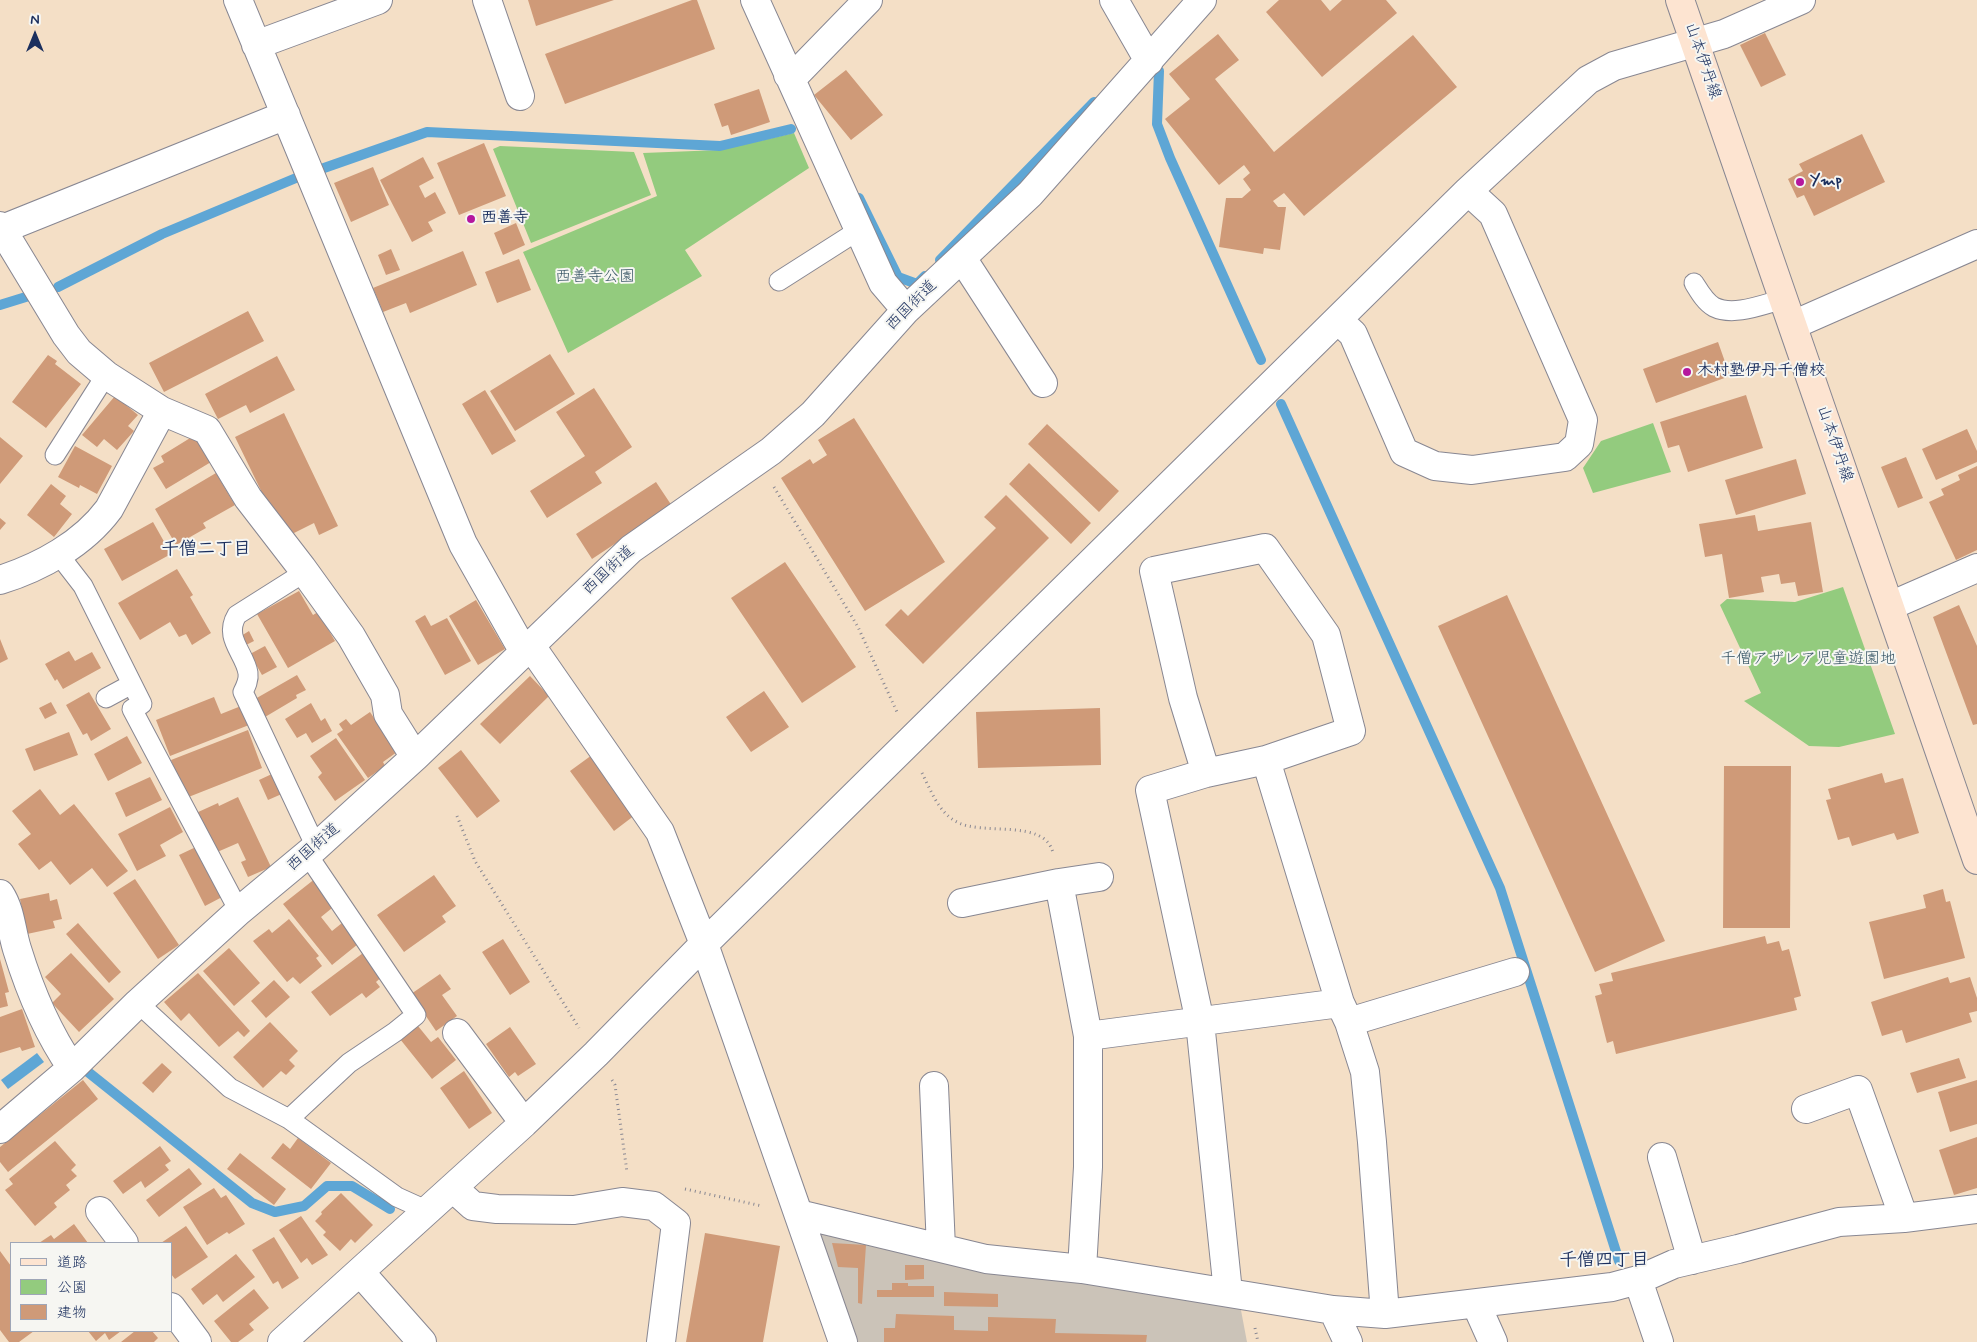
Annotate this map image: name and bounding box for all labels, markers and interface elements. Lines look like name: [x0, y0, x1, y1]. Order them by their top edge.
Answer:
north arrow: [10, 10, 60, 60]
text: N: [30, 11, 40, 29]
street label: 山本伊丹線: [1680, 20, 1724, 102]
place label: Ymp: [1810, 172, 1842, 192]
marker: Ymp: [1794, 176, 1806, 188]
place label: 西善寺: [481, 209, 529, 229]
marker: 西善寺: [465, 213, 477, 225]
park label: 西善寺公園: [555, 268, 635, 288]
street label: 西国街道: [883, 277, 941, 335]
place label: 木村塾伊丹千僧校: [1697, 362, 1825, 382]
marker: 木村塾伊丹千僧校: [1681, 366, 1693, 378]
street label: 山本伊丹線: [1812, 403, 1856, 485]
district label: 千僧二丁目: [161, 539, 251, 561]
street label: 西国街道: [579, 542, 639, 600]
park label: 千僧アザレア児童遊園地: [1720, 650, 1896, 670]
street label: 西国街道: [284, 820, 344, 876]
legend: [10, 1242, 172, 1332]
district label: 千僧四丁目: [1559, 1250, 1649, 1272]
text: 道路: [57, 1253, 87, 1273]
text: 公園: [57, 1278, 87, 1298]
text: 建物: [57, 1303, 87, 1323]

